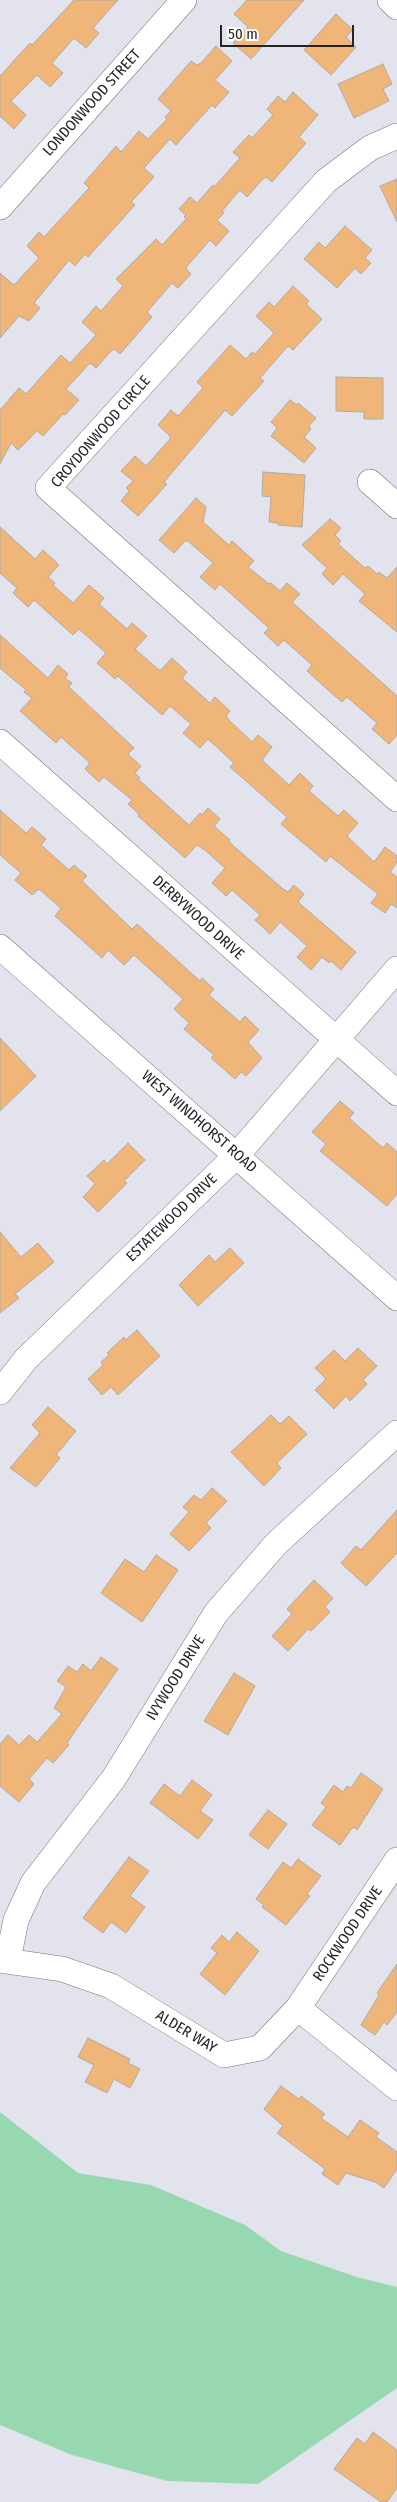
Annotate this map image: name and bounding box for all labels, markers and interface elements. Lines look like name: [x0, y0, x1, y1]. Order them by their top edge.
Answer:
scale bar: [222, 15, 356, 47]
text: 50 m: [228, 25, 258, 43]
street label: LONDONWOOD STREET: [39, 46, 145, 160]
street label: CROYDONWOOD CIRCLE: [47, 372, 155, 492]
street label: DERBYWOOD DRIVE: [148, 872, 248, 964]
street label: WEST WINDHORST ROAD: [138, 1067, 260, 1177]
street label: ESTATEWOOD DRIVE: [123, 1170, 221, 1266]
street label: IVYWOOD DRIVE: [143, 1632, 209, 1724]
street label: ROCKWOOD DRIVE: [310, 1883, 386, 1985]
street label: ALDER WAY: [152, 2007, 220, 2057]

